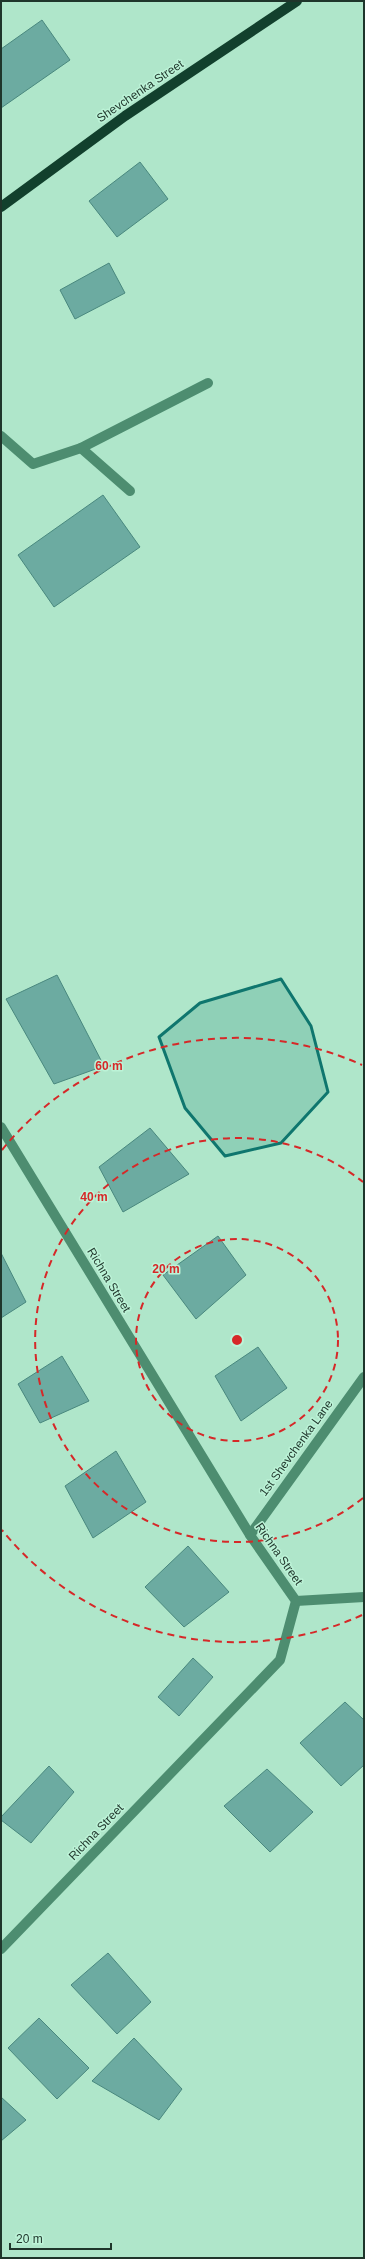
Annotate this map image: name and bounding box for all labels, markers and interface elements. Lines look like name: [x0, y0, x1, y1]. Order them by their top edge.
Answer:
street label: Shevchenka Street: [94, 56, 186, 125]
text: 60 m: [95, 1059, 123, 1073]
text: 40 m: [80, 1190, 108, 1204]
street label: Richna Street: [84, 1245, 134, 1315]
text: 20 m: [152, 1262, 180, 1276]
centre of rings: [230, 1333, 244, 1347]
street label: 1st Shevchenka Lane: [256, 1397, 336, 1499]
street label: Richna Street: [252, 1520, 306, 1588]
street label: Richna Street: [66, 1801, 127, 1863]
scale bar: [10, 2225, 111, 2251]
text: 20 m: [16, 2232, 43, 2246]

